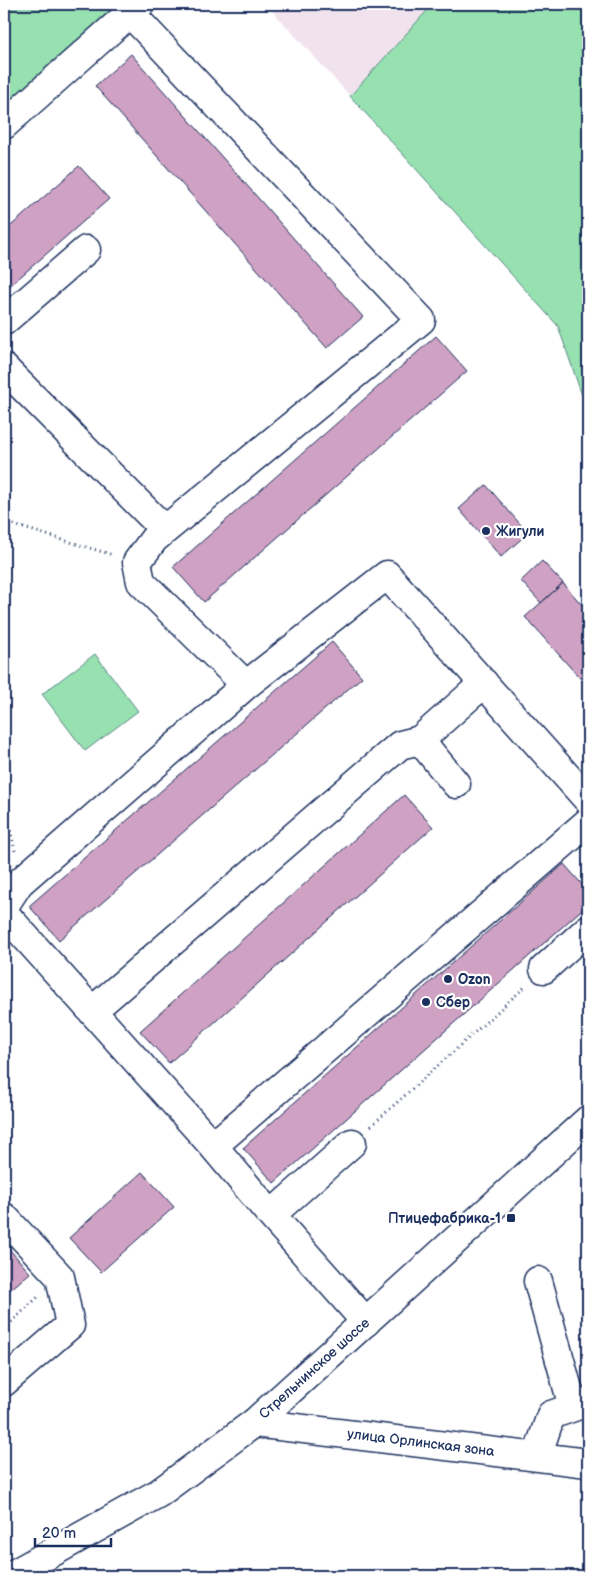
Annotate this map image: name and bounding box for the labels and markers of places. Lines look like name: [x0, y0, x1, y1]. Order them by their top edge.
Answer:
place label: Жигули: [496, 523, 544, 540]
marker: Жигули: [480, 525, 492, 537]
place label: Ozon: [458, 971, 491, 988]
marker: Ozon: [442, 973, 454, 985]
place label: Сбер: [436, 994, 471, 1011]
marker: Сбер: [420, 996, 432, 1008]
place label: Птицефабрика-1: [388, 1210, 501, 1227]
marker: Птицефабрика-1: [505, 1212, 517, 1224]

